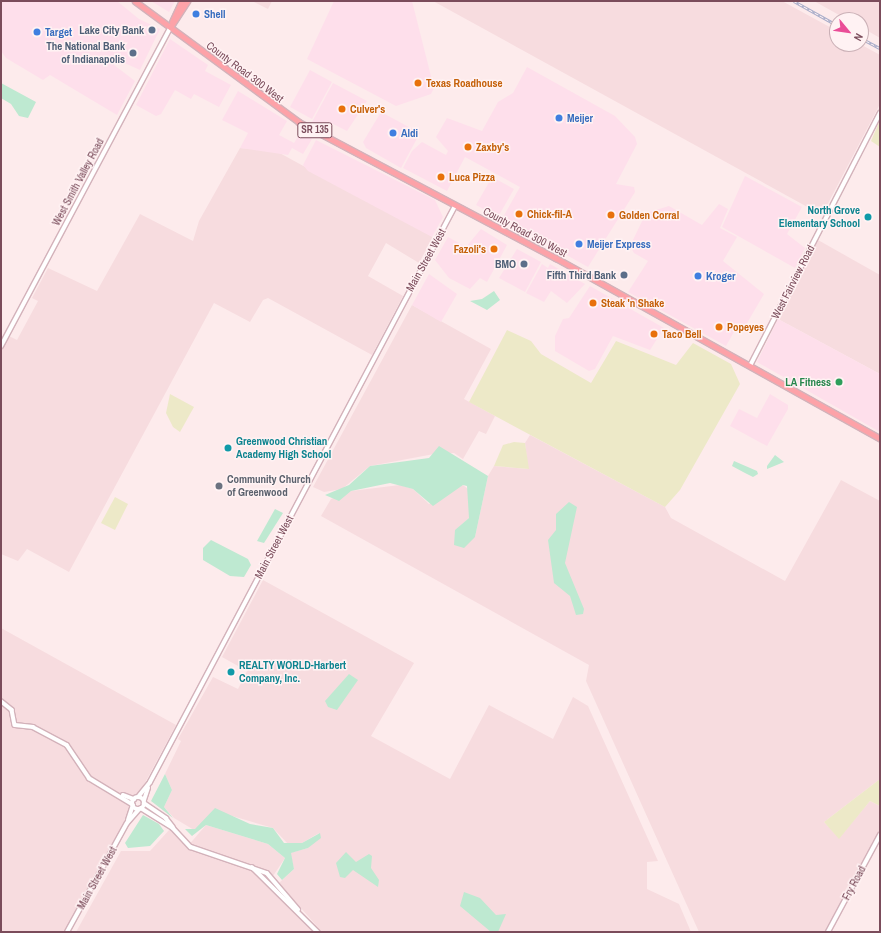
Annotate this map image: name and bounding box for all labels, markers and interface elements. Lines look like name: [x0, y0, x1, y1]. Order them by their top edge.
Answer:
place label: Shell: [204, 7, 226, 21]
marker: Shell: [191, 9, 201, 19]
north arrow: [829, 12, 869, 52]
place label: Lake City Bank: [79, 23, 144, 37]
place label: Target: [45, 25, 72, 39]
marker: Lake City Bank: [147, 25, 157, 35]
marker: Target: [32, 27, 42, 37]
text: N: [851, 31, 866, 44]
street label: County Road 300 West: [204, 39, 286, 105]
place label: The National Bank of Indianapolis: [46, 40, 125, 66]
marker: The National Bank of Indianapolis: [128, 48, 138, 58]
place label: Texas Roadhouse: [426, 76, 503, 90]
marker: Texas Roadhouse: [413, 78, 423, 88]
place label: Culver's: [350, 102, 385, 116]
marker: Culver's: [337, 104, 347, 114]
place label: Meijer: [567, 111, 593, 125]
marker: Meijer: [554, 113, 564, 123]
road number: SR 135: [297, 122, 333, 138]
place label: Aldi: [401, 126, 418, 140]
marker: Aldi: [388, 128, 398, 138]
street label: West Smith Valley Road: [49, 136, 107, 228]
place label: Zaxby's: [476, 140, 509, 154]
marker: Zaxby's: [463, 142, 473, 152]
place label: Luca Pizza: [449, 170, 495, 184]
marker: Luca Pizza: [436, 172, 446, 182]
street label: County Road 300 West: [481, 204, 569, 260]
place label: North Grove Elementary School: [779, 204, 860, 230]
place label: Chick-fil-A: [527, 207, 572, 221]
place label: Golden Corral: [619, 208, 679, 222]
marker: Chick-fil-A: [514, 209, 524, 219]
marker: Golden Corral: [606, 210, 616, 220]
marker: North Grove Elementary School: [863, 212, 873, 222]
street label: Main Street West: [403, 226, 449, 294]
place label: Meijer Express: [587, 237, 651, 251]
marker: Meijer Express: [574, 239, 584, 249]
place label: Fazoli's: [454, 242, 486, 256]
street label: West Fairview Road: [769, 243, 817, 321]
marker: Fazoli's: [489, 244, 499, 254]
place label: BMO: [495, 257, 516, 271]
marker: BMO: [519, 259, 529, 269]
place label: Fifth Third Bank: [547, 268, 616, 282]
place label: Kroger: [706, 269, 736, 283]
marker: Fifth Third Bank: [619, 270, 629, 280]
marker: Kroger: [693, 271, 703, 281]
place label: Steak 'n Shake: [601, 296, 664, 310]
marker: Steak 'n Shake: [588, 298, 598, 308]
place label: Popeyes: [727, 320, 764, 334]
marker: Popeyes: [714, 322, 724, 332]
place label: Taco Bell: [662, 327, 701, 341]
marker: Taco Bell: [649, 329, 659, 339]
place label: LA Fitness: [785, 375, 831, 389]
marker: LA Fitness: [834, 377, 844, 387]
place label: Greenwood Christian Academy High School: [236, 435, 331, 461]
marker: Greenwood Christian Academy High School: [223, 443, 233, 453]
place label: Community Church of Greenwood: [227, 473, 311, 499]
marker: Community Church of Greenwood: [214, 481, 224, 491]
street label: Main Street West: [252, 513, 296, 581]
place label: REALTY WORLD-Harbert Company, Inc.: [239, 659, 346, 685]
marker: REALTY WORLD-Harbert Company, Inc.: [226, 667, 236, 677]
street label: Main Street West: [74, 844, 120, 912]
street label: Fry Road: [839, 864, 869, 902]

